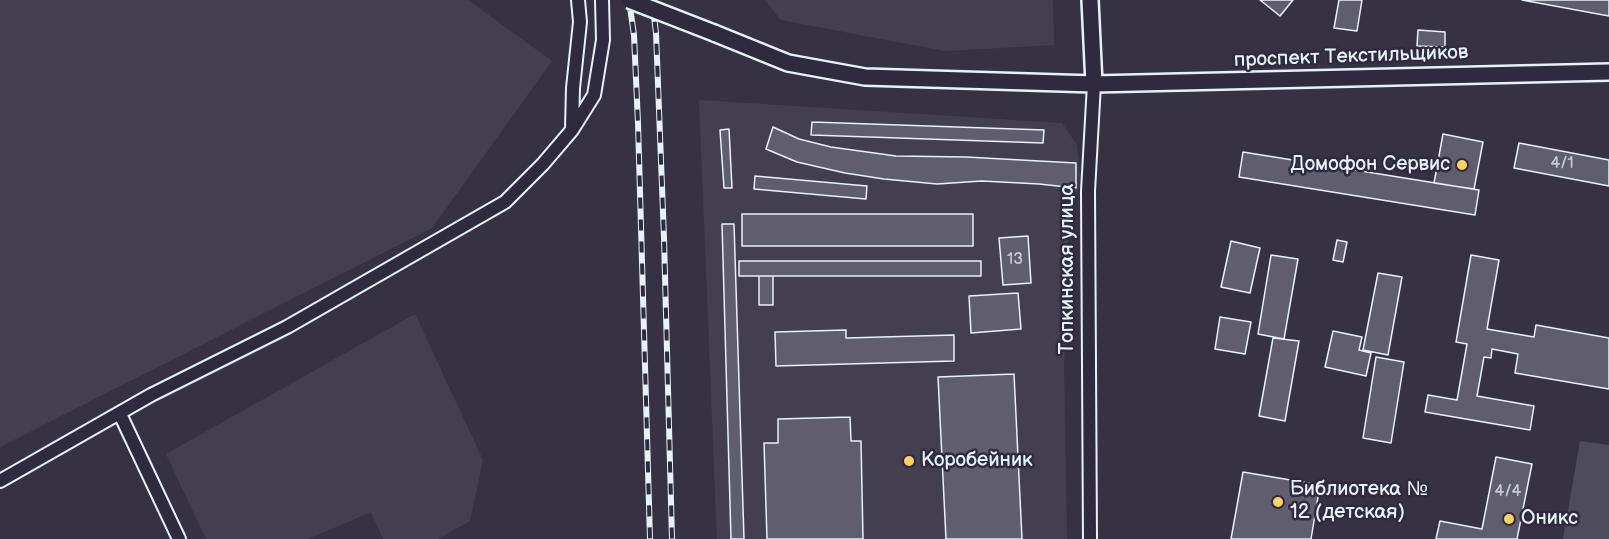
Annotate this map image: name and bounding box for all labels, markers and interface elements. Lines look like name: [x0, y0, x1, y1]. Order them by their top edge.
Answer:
street label: проспект Текстильщиков: [1233, 41, 1469, 73]
place label: Домофон Сервис: [1290, 153, 1450, 177]
house number: 4/1: [1550, 154, 1574, 174]
marker: Домофон Сервис: [1455, 158, 1469, 172]
street label: Топкинская улица: [1056, 184, 1080, 354]
house number: 13: [1007, 250, 1023, 270]
place label: Коробейник: [921, 449, 1033, 473]
marker: Коробейник: [902, 454, 916, 468]
place label: Библиотека № 12 (детская): [1290, 478, 1428, 525]
house number: 4/4: [1495, 482, 1521, 502]
marker: Библиотека № 12 (детская): [1271, 495, 1285, 509]
place label: Оникс: [1521, 507, 1578, 531]
marker: Оникс: [1502, 512, 1516, 526]

